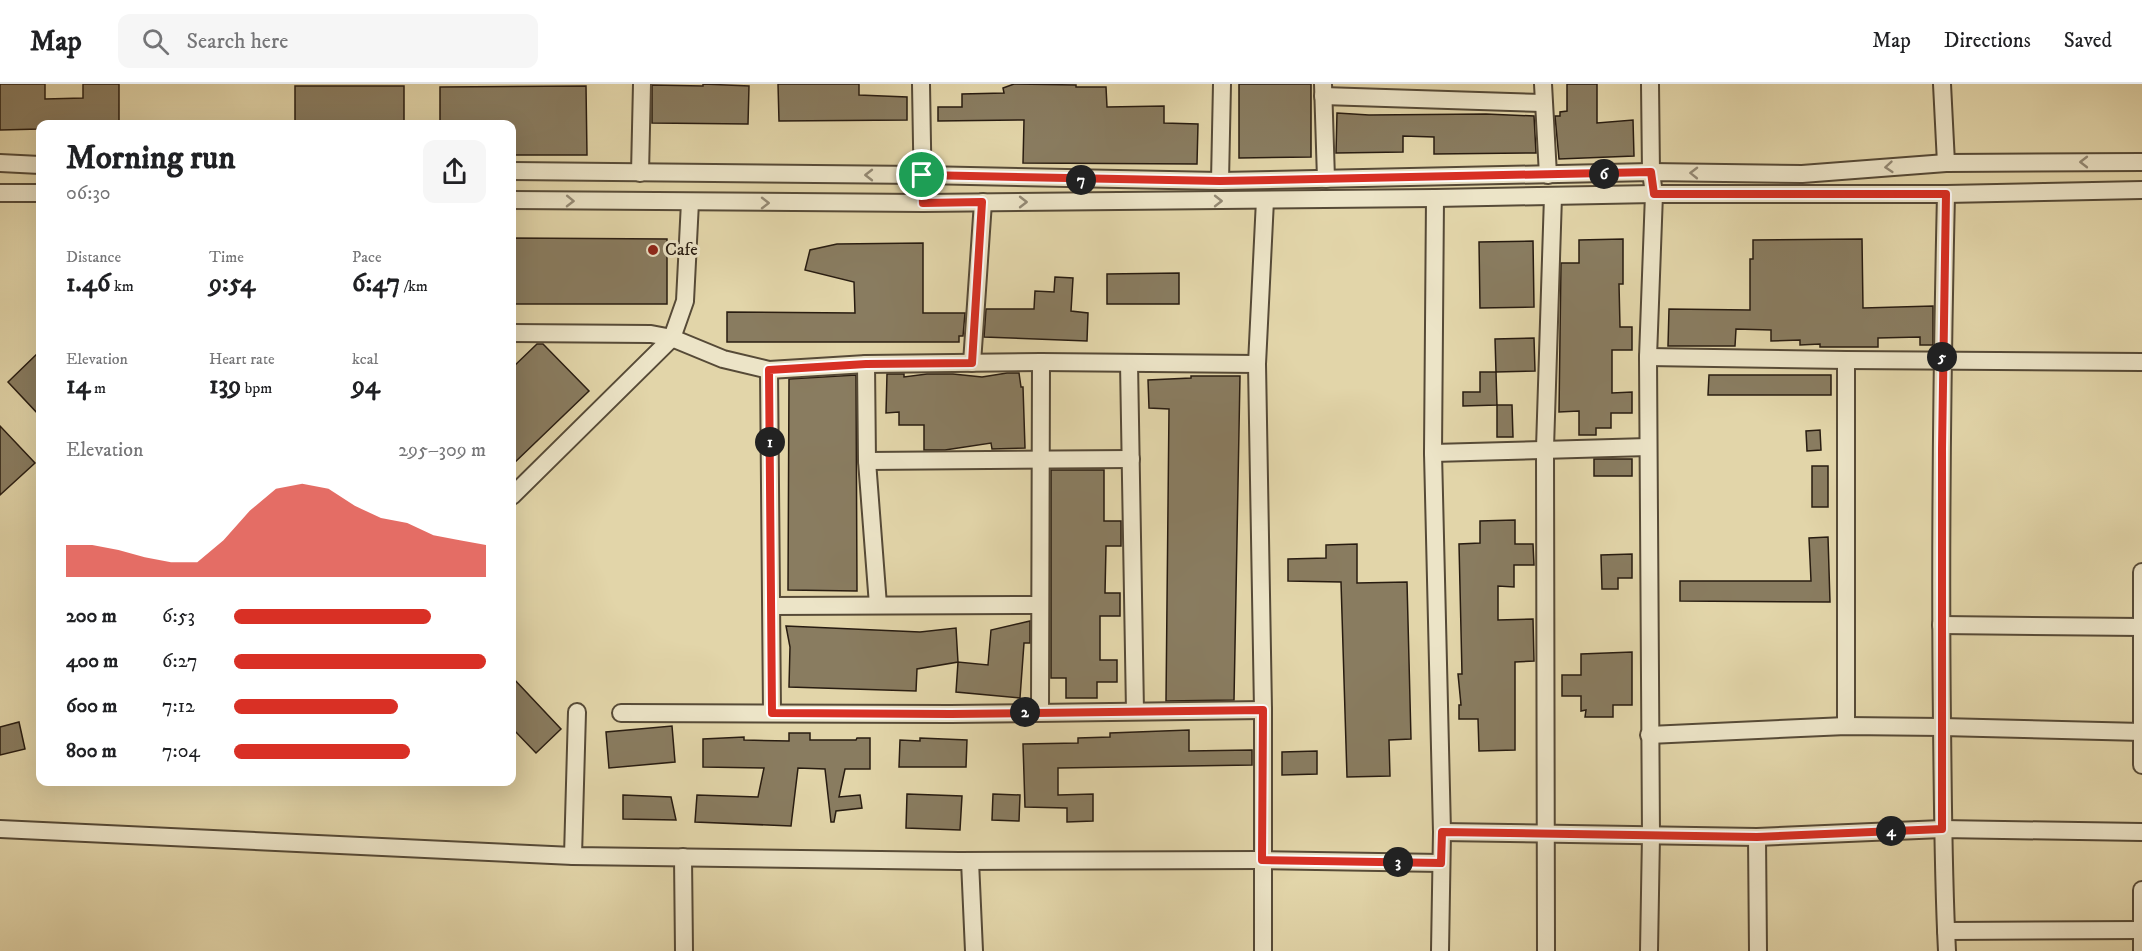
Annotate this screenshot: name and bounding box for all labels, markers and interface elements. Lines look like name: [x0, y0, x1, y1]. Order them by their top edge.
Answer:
search box: [118, 14, 538, 68]
text: Map: [30, 24, 82, 59]
icon: search: [139, 25, 172, 58]
text: Search here: [187, 28, 288, 55]
text: Map: [1872, 28, 1911, 54]
text: Directions: [1944, 28, 2031, 54]
text: Saved: [2064, 28, 2112, 54]
text: Morning run: [66, 138, 235, 179]
button: share: [423, 140, 486, 203]
pin: [896, 149, 947, 200]
one-way arrow: [2079, 156, 2088, 168]
icon: arrive: [905, 158, 938, 191]
pin: 6: [1589, 159, 1619, 189]
one-way arrow: [1884, 160, 1893, 173]
text: 6: [1600, 164, 1608, 184]
pin: 7: [1066, 165, 1096, 195]
one-way arrow: [1689, 167, 1698, 179]
one-way arrow: [865, 169, 874, 181]
text: 7: [1077, 170, 1085, 190]
text: 06:30: [66, 181, 111, 206]
one-way arrow: [565, 195, 574, 207]
one-way arrow: [1213, 195, 1222, 207]
one-way arrow: [1018, 196, 1027, 208]
one-way arrow: [760, 197, 769, 209]
place label: Cafe: [665, 239, 698, 261]
marker: Cafe: [646, 243, 660, 257]
text: Distance: [66, 247, 121, 267]
text: Time: [209, 247, 244, 267]
text: Pace: [352, 247, 382, 267]
text: 1.46: [66, 267, 110, 300]
text: 9:54: [209, 267, 255, 300]
text: 6:47: [352, 267, 400, 300]
text: km: [110, 276, 134, 296]
text: /km: [400, 276, 428, 296]
pin: 5: [1927, 342, 1957, 372]
text: 5: [1938, 347, 1946, 367]
text: Elevation: [66, 349, 128, 369]
text: Heart rate: [209, 349, 275, 369]
text: kcal: [352, 349, 378, 369]
text: 14: [66, 369, 91, 402]
text: 139: [209, 369, 241, 402]
text: 94: [352, 369, 380, 402]
text: m: [91, 378, 106, 398]
text: bpm: [241, 378, 272, 398]
pin: 1: [755, 427, 785, 457]
text: 1: [767, 432, 773, 452]
text: Elevation: [66, 438, 143, 463]
text: 295–309 m: [398, 438, 486, 463]
text: 200 m: [66, 604, 117, 629]
text: 6:53: [162, 604, 195, 629]
text: 400 m: [66, 649, 118, 674]
text: 6:27: [162, 649, 198, 674]
text: 600 m: [66, 694, 117, 719]
text: 7:12: [162, 694, 195, 719]
pin: 2: [1010, 697, 1040, 727]
text: 2: [1021, 702, 1029, 722]
text: 800 m: [66, 739, 117, 764]
text: 7:04: [162, 739, 200, 764]
pin: 4: [1876, 816, 1906, 846]
text: 4: [1886, 821, 1896, 841]
pin: 3: [1383, 847, 1413, 877]
text: 3: [1395, 852, 1401, 872]

